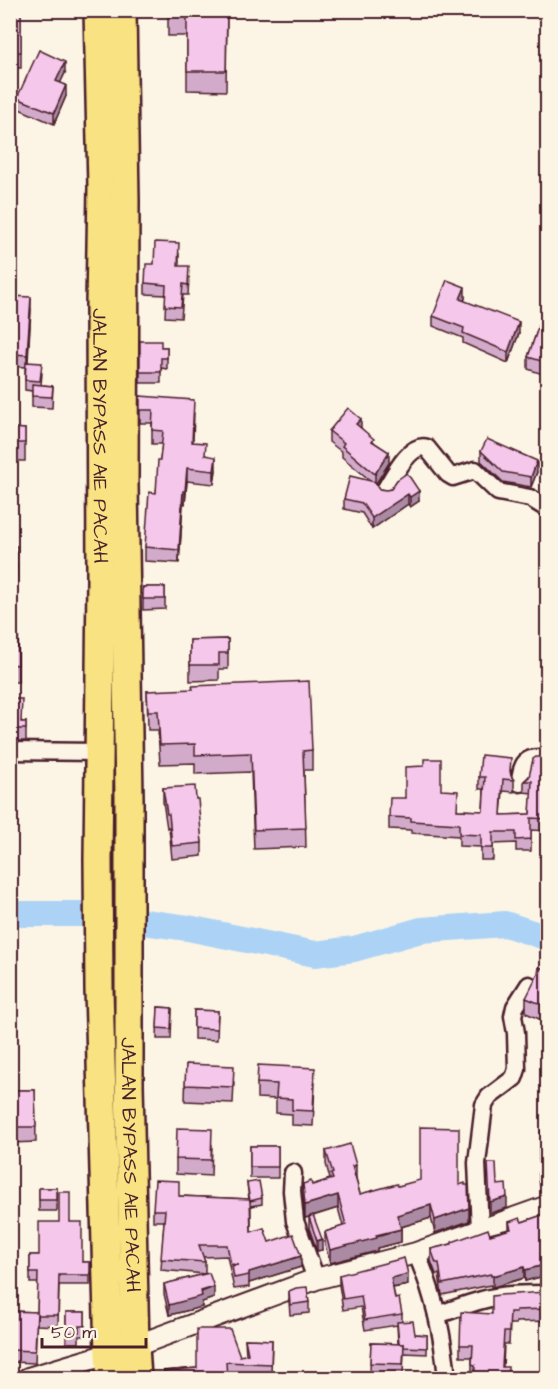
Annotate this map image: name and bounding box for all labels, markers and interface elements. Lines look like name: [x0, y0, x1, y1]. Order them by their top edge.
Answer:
street label: JALAN BYPASS AIE PACAH: [85, 308, 114, 564]
street label: JALAN BYPASS AIE PACAH: [114, 1037, 147, 1293]
scale bar: [42, 1311, 146, 1349]
text: 50 m: [51, 1320, 96, 1345]

